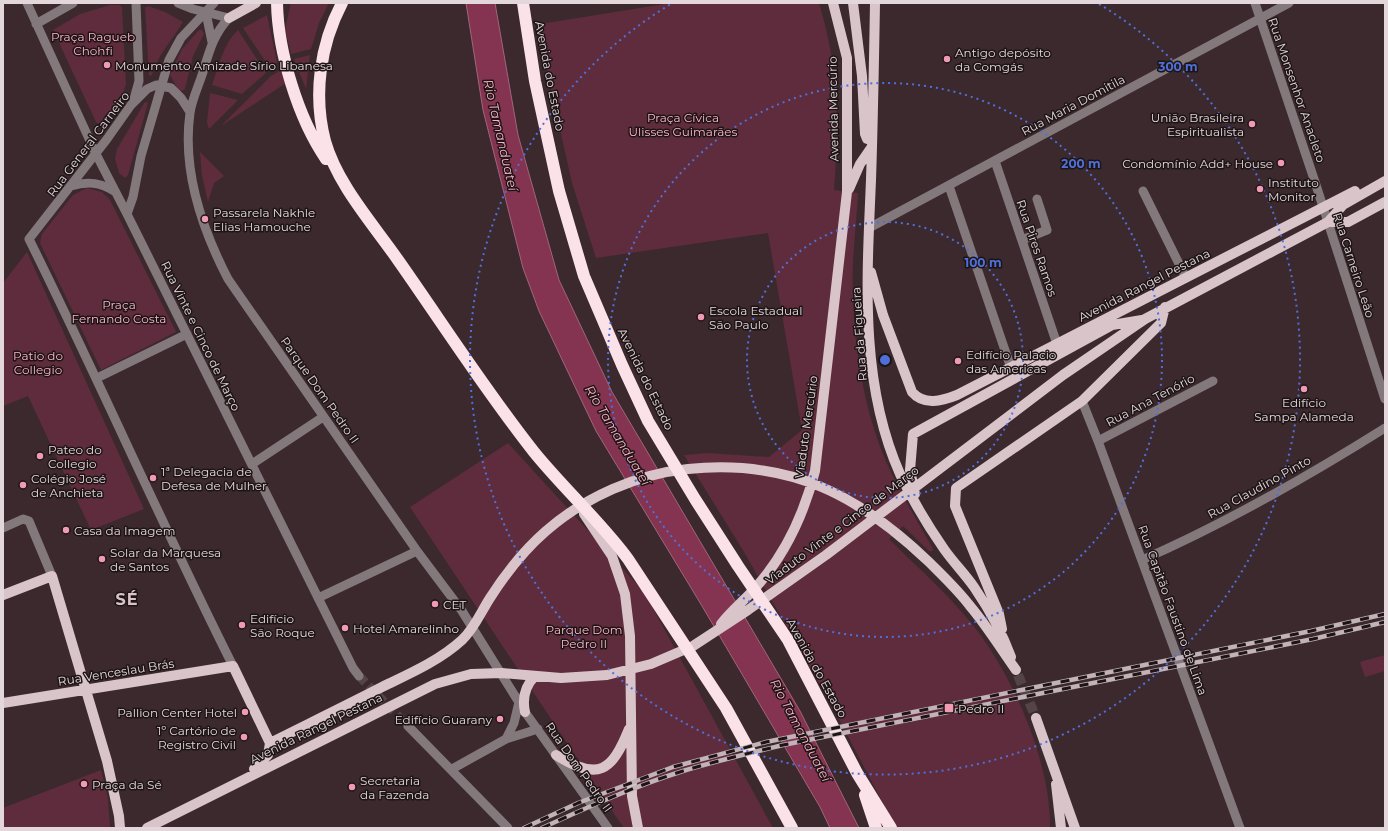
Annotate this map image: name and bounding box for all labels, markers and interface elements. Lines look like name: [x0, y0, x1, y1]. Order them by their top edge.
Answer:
street label: Rua Monsenhor Anacleto: [1265, 16, 1329, 164]
street label: Avenida do Estado: [532, 20, 568, 132]
park label: Praça Ragueb Chohfi: [51, 29, 135, 58]
place label: Antigo depósito da Comgás: [955, 45, 1051, 74]
marker: Antigo depósito da Comgás: [942, 54, 952, 64]
street label: Avenida Mercúrio: [825, 56, 841, 162]
place label: Monumento Amizade Sírio Libanesa: [115, 58, 333, 73]
text: 300 m: [1157, 59, 1198, 74]
marker: Monumento Amizade Sírio Libanesa: [102, 60, 112, 70]
street label: Rua Maria Domitila: [1019, 71, 1127, 139]
water label: Rio Tamanduateí: [480, 78, 522, 194]
street label: Rua General Carneiro: [44, 89, 132, 199]
park label: Praça Cívica Ulisses Guimarães: [629, 110, 738, 139]
place label: União Brasileira Espiritualista: [1151, 110, 1244, 139]
marker: União Brasileira Espiritualista: [1247, 119, 1257, 129]
text: 200 m: [1061, 156, 1101, 171]
place label: Condomínio Add+ House: [1122, 156, 1273, 171]
marker: Condomínio Add+ House: [1276, 158, 1286, 168]
place label: Instituto Monitor: [1268, 175, 1319, 204]
marker: Instituto Monitor: [1255, 184, 1265, 194]
street label: Rua Pires Ramos: [1013, 198, 1061, 299]
place label: Passarela Nakhle Elias Hamouche: [213, 205, 315, 234]
street label: Rua Carneiro Leão: [1330, 210, 1378, 320]
marker: Passarela Nakhle Elias Hamouche: [200, 214, 210, 224]
street label: Avenida Rangel Pestana: [1076, 245, 1212, 325]
text: 100 m: [965, 255, 1001, 270]
street label: Rua Vinte e Cinco de Março: [158, 259, 244, 413]
street label: Rua da Figueira: [848, 286, 870, 382]
park label: Praça Fernando Costa: [72, 297, 166, 326]
place label: Escola Estadual São Paulo: [709, 303, 802, 332]
marker: Escola Estadual São Paulo: [696, 312, 706, 322]
street label: Avenida do Estado: [615, 326, 677, 432]
street label: Parque Dom Pedro II: [278, 334, 362, 446]
place label: Edifício Palacio das Americas: [966, 347, 1056, 376]
park label: Patio do Collegio: [13, 348, 63, 377]
centre of rings: [878, 353, 892, 367]
marker: Edifício Palacio das Americas: [953, 356, 963, 366]
street label: Rua Ana Tenório: [1103, 370, 1197, 430]
street label: Viaduto Mercúrio: [791, 375, 821, 479]
water label: Rio Tamanduateí: [582, 382, 655, 489]
marker: Edifício Sampa Alameda: [1299, 384, 1309, 394]
place label: Edifício Sampa Alameda: [1254, 395, 1354, 424]
place label: Pateo do Collegio: [48, 442, 102, 471]
marker: Pateo do Collegio: [35, 451, 45, 461]
street label: Rua Claudino Pinto: [1205, 452, 1313, 522]
street label: Viaduto Vinte e Cinco de Março: [762, 462, 922, 588]
place label: 1ª Delegacia de Defesa de Mulher: [161, 464, 267, 493]
place label: Colégio José de Anchieta: [31, 471, 106, 500]
marker: 1ª Delegacia de Defesa de Mulher: [148, 473, 158, 483]
marker: Colégio José de Anchieta: [18, 480, 28, 490]
place label: Casa da Imagem: [74, 523, 176, 538]
street label: Rua Capitão Faustino de Lima: [1135, 523, 1211, 697]
marker: Casa da Imagem: [61, 525, 71, 535]
place label: Solar da Marquesa de Santos: [110, 545, 221, 574]
marker: Solar da Marquesa de Santos: [97, 554, 107, 564]
district label: SÉ: [116, 590, 138, 609]
place label: CET: [443, 597, 467, 612]
marker: CET: [430, 599, 440, 609]
place label: Edifício São Roque: [250, 611, 315, 640]
street label: Avenida do Estado: [783, 616, 851, 720]
marker: Edifício São Roque: [237, 620, 247, 630]
place label: Hotel Amarelinho: [353, 621, 459, 636]
park label: Parque Dom Pedro II: [546, 622, 622, 651]
marker: Hotel Amarelinho: [340, 623, 350, 633]
street label: Rua Venceslau Brás: [57, 655, 175, 689]
water label: Rio Tamanduateí: [767, 676, 836, 785]
street label: Avenida Rangel Pestana: [247, 689, 385, 767]
place label: Pedro II: [958, 701, 1004, 716]
marker: Pedro II: [943, 702, 955, 714]
place label: Pallion Center Hotel: [117, 705, 237, 720]
marker: Pallion Center Hotel: [240, 707, 250, 717]
place label: Edifício Guarany: [395, 712, 492, 727]
marker: Edifício Guarany: [495, 714, 505, 724]
street label: Rua Dom Pedro II: [542, 719, 616, 815]
place label: 1º Cartório de Registro Civil: [157, 723, 236, 752]
marker: 1º Cartório de Registro Civil: [239, 732, 249, 742]
place label: Secretaria da Fazenda: [360, 773, 429, 802]
place label: Praça da Sé: [92, 777, 162, 792]
marker: Praça da Sé: [79, 779, 89, 789]
marker: Secretaria da Fazenda: [347, 782, 357, 792]

